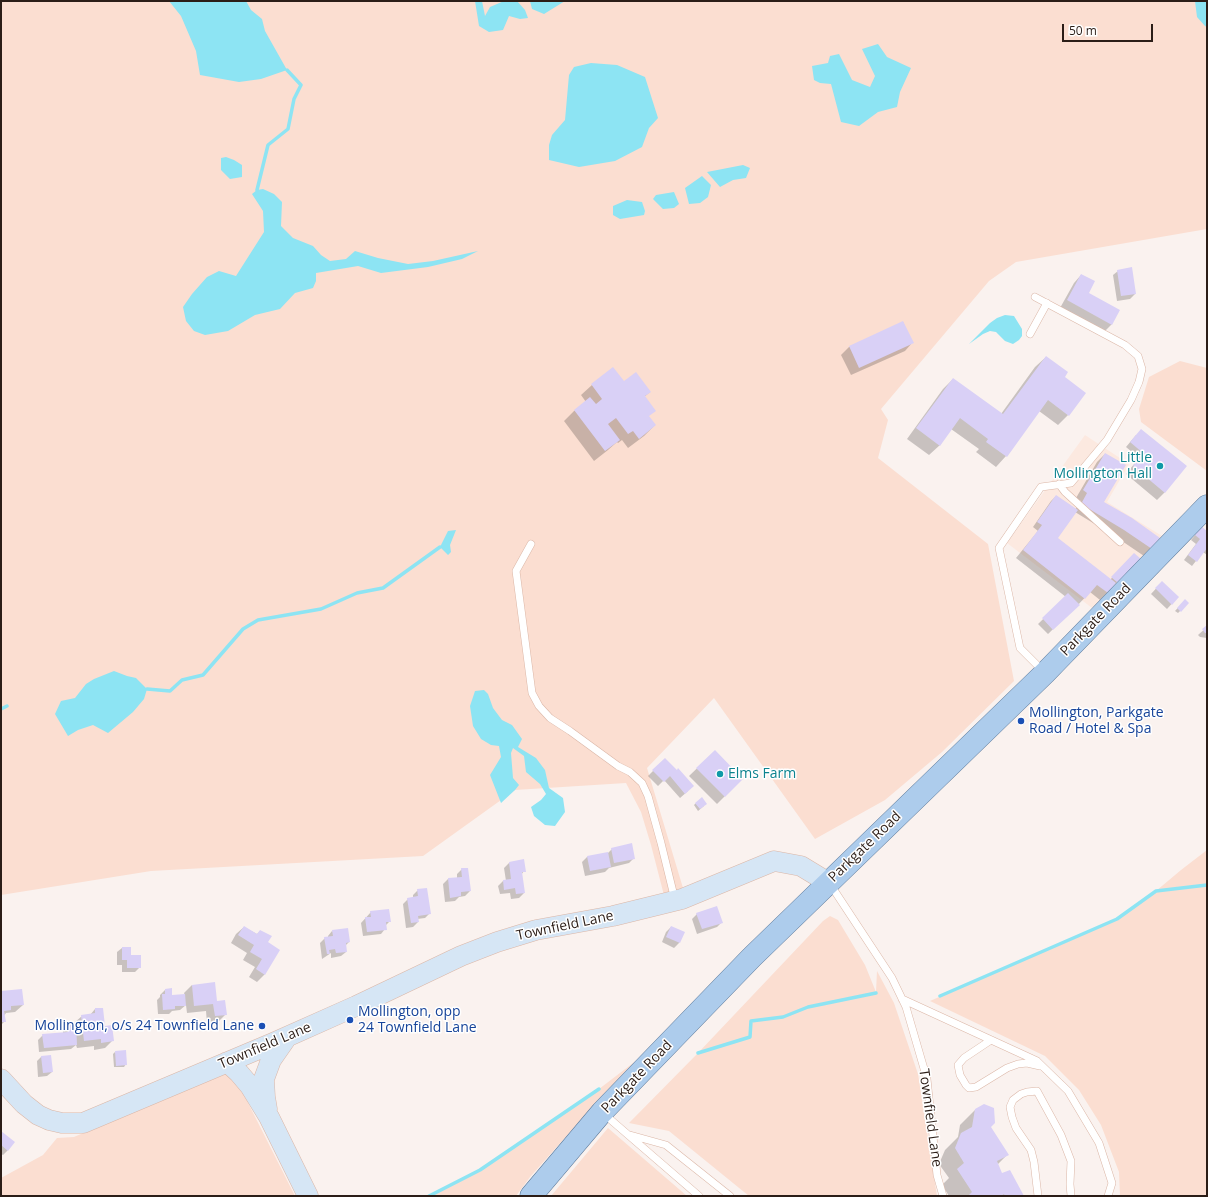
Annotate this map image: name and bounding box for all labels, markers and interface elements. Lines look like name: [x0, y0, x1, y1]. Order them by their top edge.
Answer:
scale bar: [1064, 16, 1155, 42]
text: 50 m: [1069, 22, 1097, 39]
place label: Little Mollington Hall: [1053, 450, 1152, 482]
marker: Little Mollington Hall: [1155, 461, 1165, 471]
street label: Parkgate Road: [1057, 580, 1135, 660]
place label: Mollington, Parkgate Road / Hotel & Spa: [1029, 705, 1164, 738]
marker: Mollington, Parkgate Road / Hotel & Spa: [1016, 716, 1026, 726]
place label: Elms Farm: [728, 766, 796, 782]
marker: Elms Farm: [715, 769, 725, 779]
street label: Parkgate Road: [825, 808, 905, 886]
street label: Townfield Lane: [515, 907, 615, 945]
place label: Mollington, opp 24 Townfield Lane: [358, 1004, 477, 1036]
marker: Mollington, opp 24 Townfield Lane: [345, 1015, 355, 1025]
place label: Mollington, o/s 24 Townfield Lane: [34, 1018, 254, 1034]
street label: Townfield Lane: [216, 1019, 314, 1073]
marker: Mollington, o/s 24 Townfield Lane: [257, 1021, 267, 1031]
street label: Parkgate Road: [598, 1037, 676, 1117]
street label: Townfield Lane: [915, 1068, 945, 1168]

